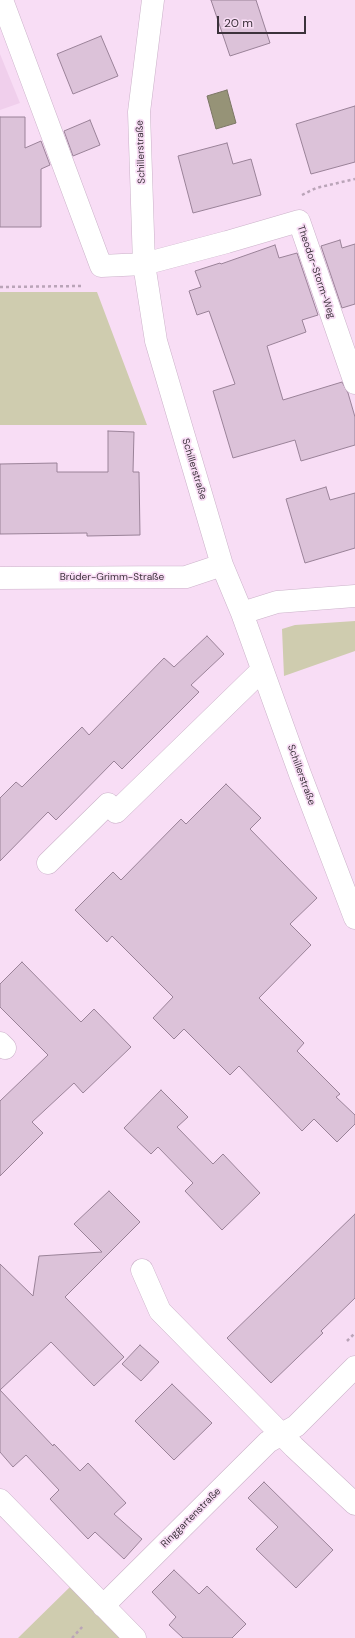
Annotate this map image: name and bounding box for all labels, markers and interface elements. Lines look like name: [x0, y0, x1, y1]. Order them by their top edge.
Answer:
scale bar: [219, 8, 308, 34]
text: 20 m: [224, 15, 253, 31]
street label: Schillerstraße: [134, 120, 148, 184]
street label: Theodor-Storm-Weg: [294, 224, 338, 320]
street label: Schillerstraße: [179, 437, 209, 501]
street label: Brüder-Grimm-Straße: [60, 571, 164, 583]
street label: Schillerstraße: [284, 743, 318, 807]
street label: Ringgartenstraße: [159, 1486, 223, 1550]

